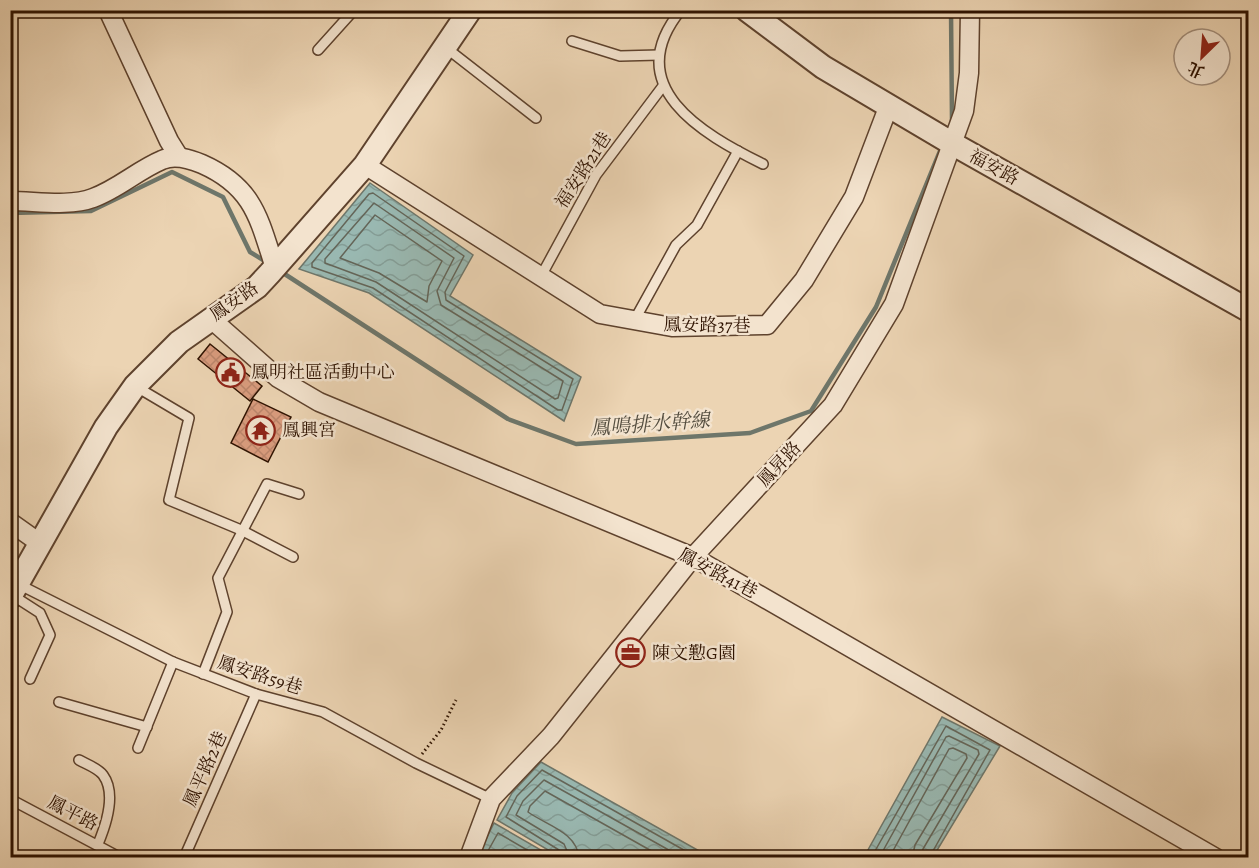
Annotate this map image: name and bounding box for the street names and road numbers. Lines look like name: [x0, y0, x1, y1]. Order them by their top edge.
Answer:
street label: 福安路21巷: [549, 127, 617, 213]
street label: 福安路: [965, 143, 1023, 191]
street label: 鳳安路: [205, 276, 263, 326]
street label: 鳳安路37巷: [663, 312, 751, 338]
street label: 鳳昇路: [752, 436, 806, 492]
street label: 鳳安路41巷: [674, 542, 762, 604]
street label: 鳳安路59巷: [214, 650, 306, 700]
street label: 鳳平路2巷: [178, 727, 232, 811]
street label: 鳳平路: [43, 790, 103, 836]

